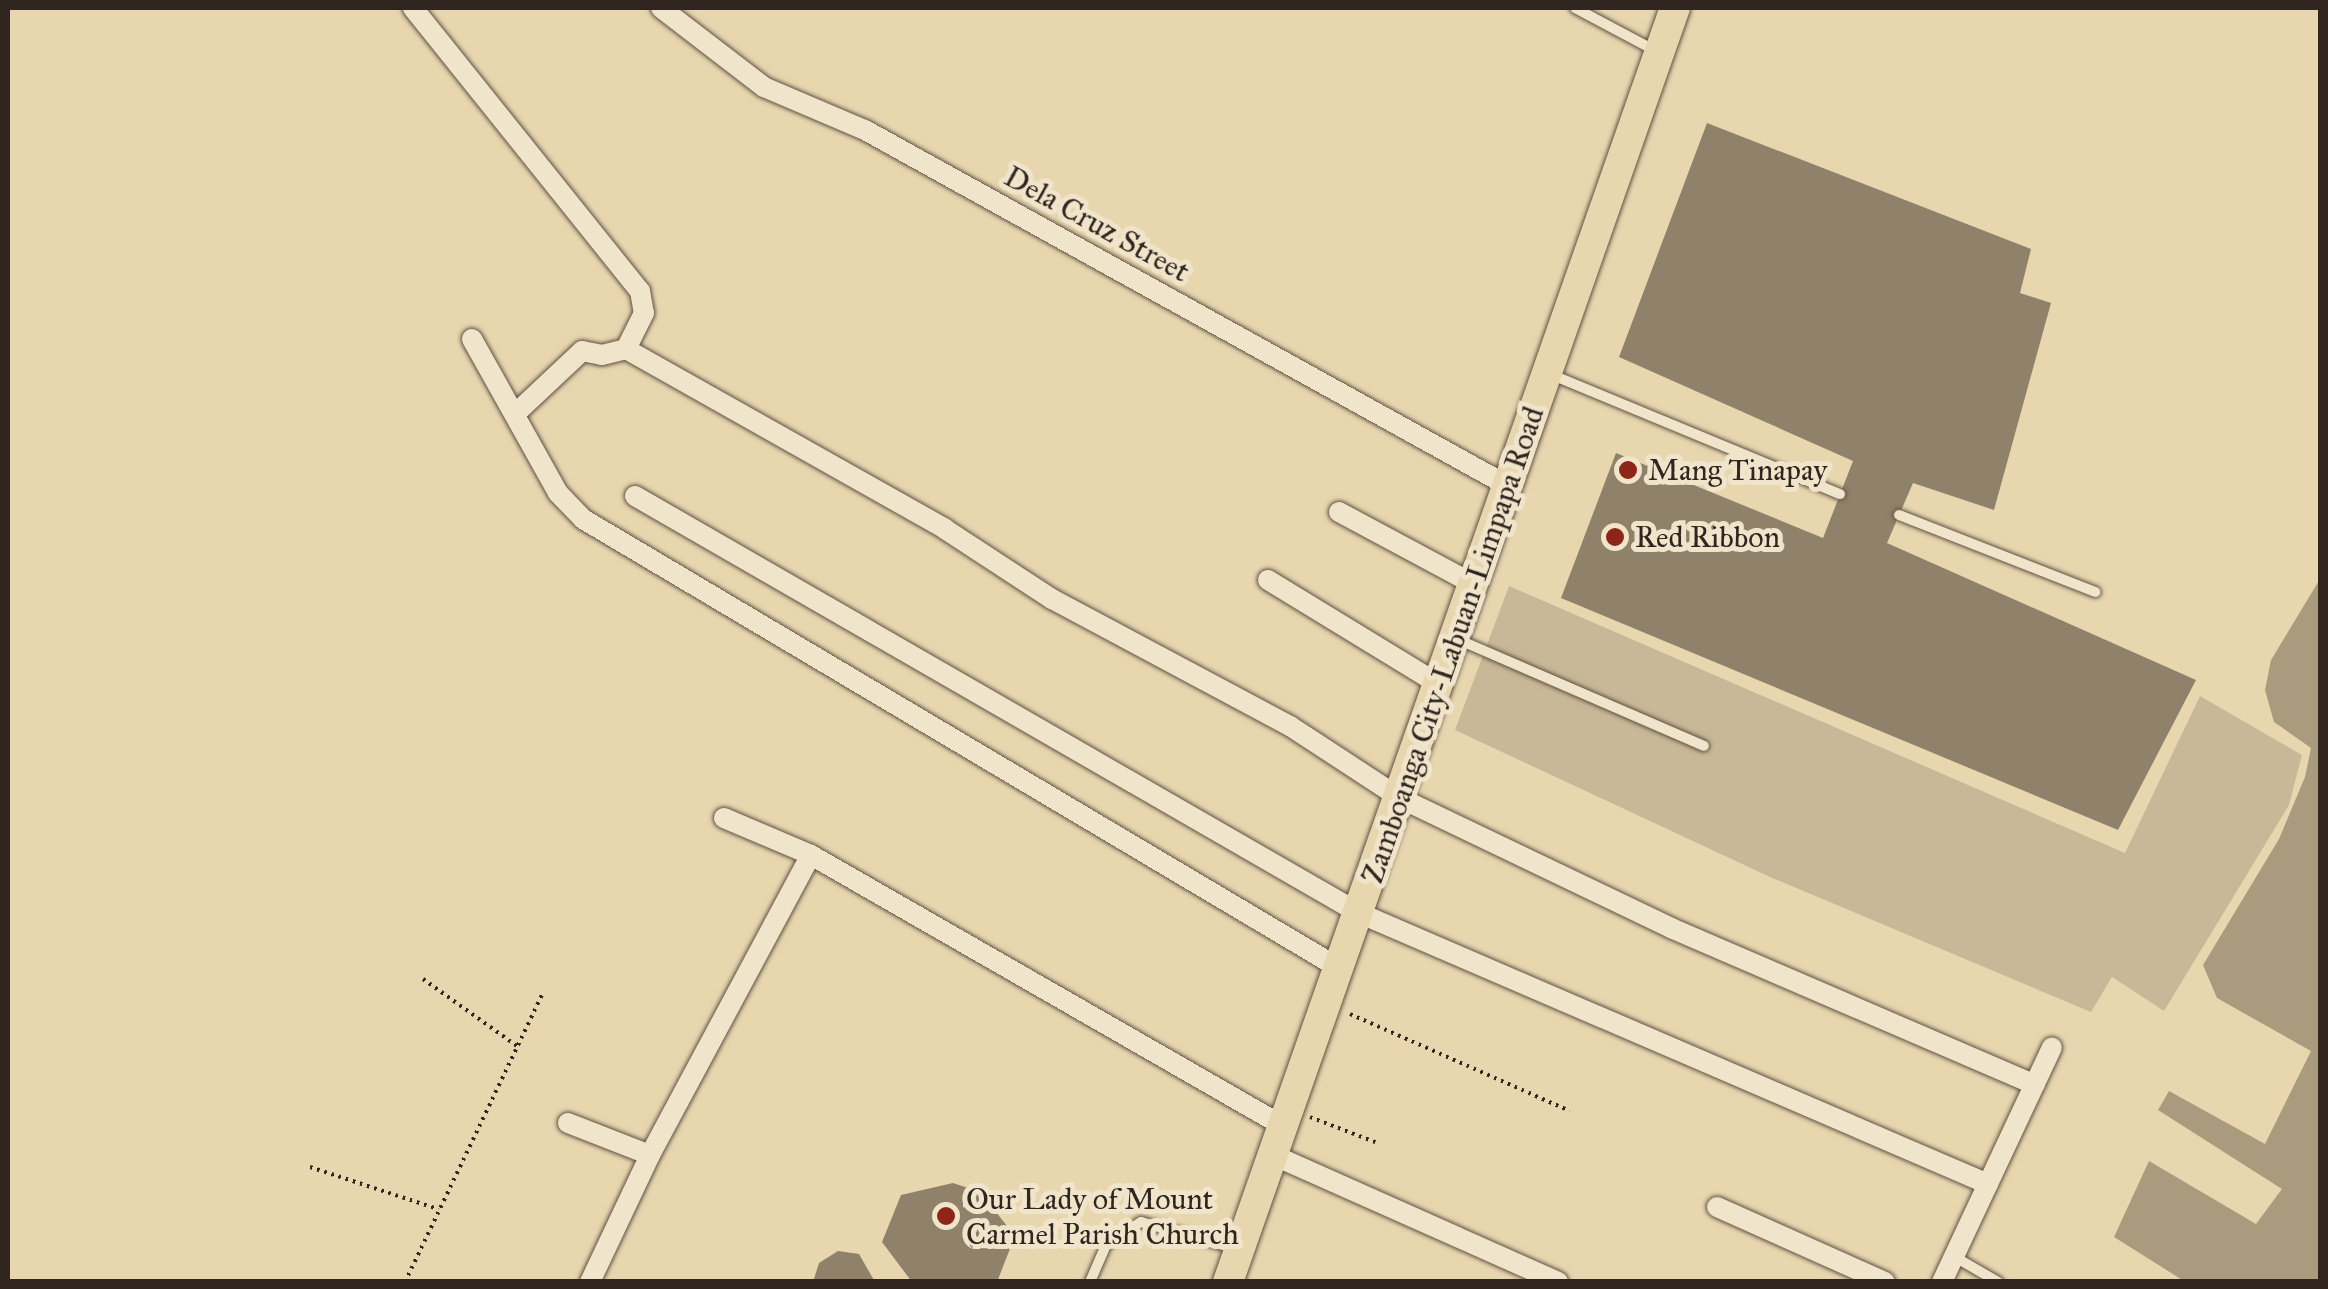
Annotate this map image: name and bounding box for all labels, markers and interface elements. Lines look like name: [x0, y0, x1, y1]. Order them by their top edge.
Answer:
street label: Dela Cruz Street: [998, 158, 1196, 290]
street label: Zamboanga City-Labuan-Limpapa Road: [1354, 402, 1552, 888]
place label: Mang Tinapay: [1648, 452, 1827, 488]
marker: Mang Tinapay: [1617, 459, 1639, 481]
place label: Red Ribbon: [1635, 519, 1780, 555]
marker: Red Ribbon: [1604, 526, 1626, 548]
place label: Our Lady of Mount Carmel Parish Church: [966, 1181, 1239, 1252]
marker: Our Lady of Mount Carmel Parish Church: [935, 1205, 957, 1227]

